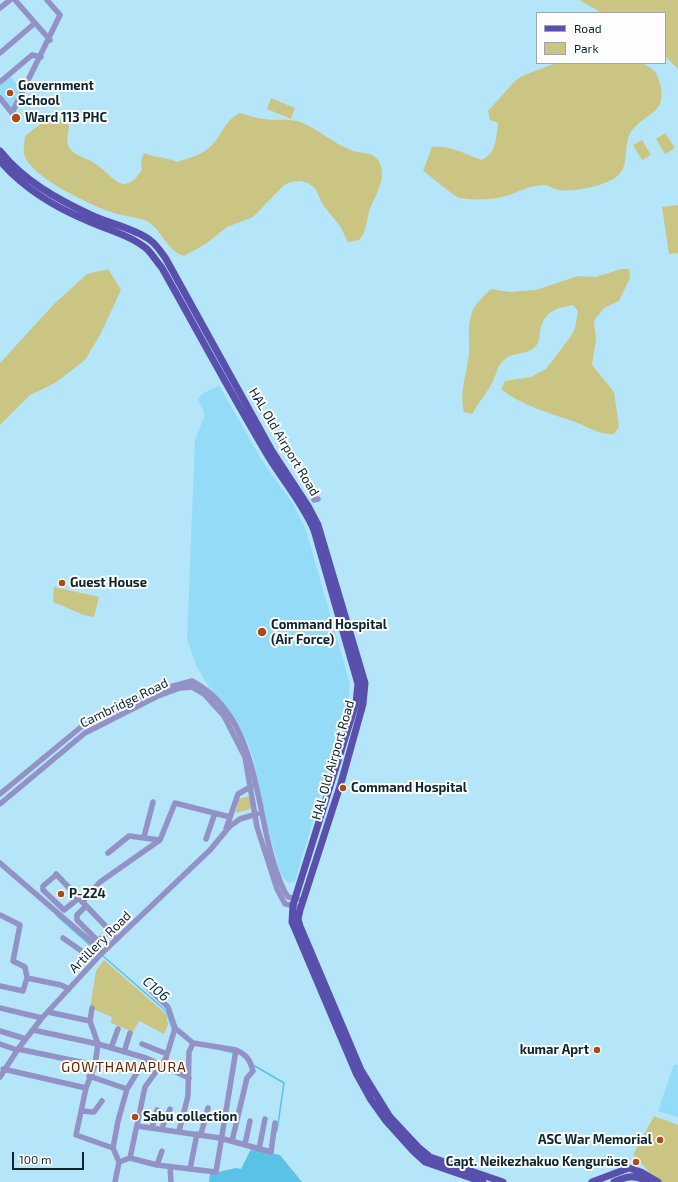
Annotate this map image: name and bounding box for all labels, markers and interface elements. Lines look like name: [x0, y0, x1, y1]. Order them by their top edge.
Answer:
legend: [536, 12, 666, 64]
text: Road: [574, 21, 602, 35]
text: Park: [574, 41, 599, 55]
place label: Government School: [18, 78, 94, 109]
marker: Government School: [5, 88, 15, 98]
place label: Ward 113 PHC: [25, 110, 107, 126]
marker: Ward 113 PHC: [10, 112, 22, 124]
street label: HAL Old Airport Road: [245, 385, 323, 499]
place label: Guest House: [70, 575, 147, 591]
marker: Guest House: [57, 578, 67, 588]
place label: Command Hospital (Air Force): [271, 617, 387, 648]
marker: Command Hospital (Air Force): [256, 626, 268, 638]
street label: Cambridge Road: [77, 675, 171, 731]
street label: HAL Old Airport Road: [308, 698, 358, 822]
place label: Command Hospital: [351, 780, 467, 796]
marker: Command Hospital: [338, 783, 348, 793]
place label: P-224: [69, 886, 106, 902]
marker: P-224: [56, 889, 66, 899]
street label: Artillery Road: [66, 908, 134, 976]
water label: C106: [139, 973, 173, 1005]
place label: kumar Aprt: [520, 1042, 589, 1058]
marker: kumar Aprt: [592, 1045, 602, 1055]
district label: GOWTHAMAPURA: [61, 1059, 187, 1075]
place label: Sabu collection: [143, 1109, 237, 1125]
marker: Sabu collection: [130, 1112, 140, 1122]
place label: ASC War Memorial: [538, 1132, 652, 1148]
marker: ASC War Memorial: [655, 1135, 665, 1145]
scale bar: [14, 1144, 86, 1170]
text: 100 m: [19, 1152, 51, 1166]
place label: Capt. Neikezhakuo Kengurüse: [446, 1154, 628, 1170]
marker: Capt. Neikezhakuo Kengurüse: [631, 1157, 641, 1167]

